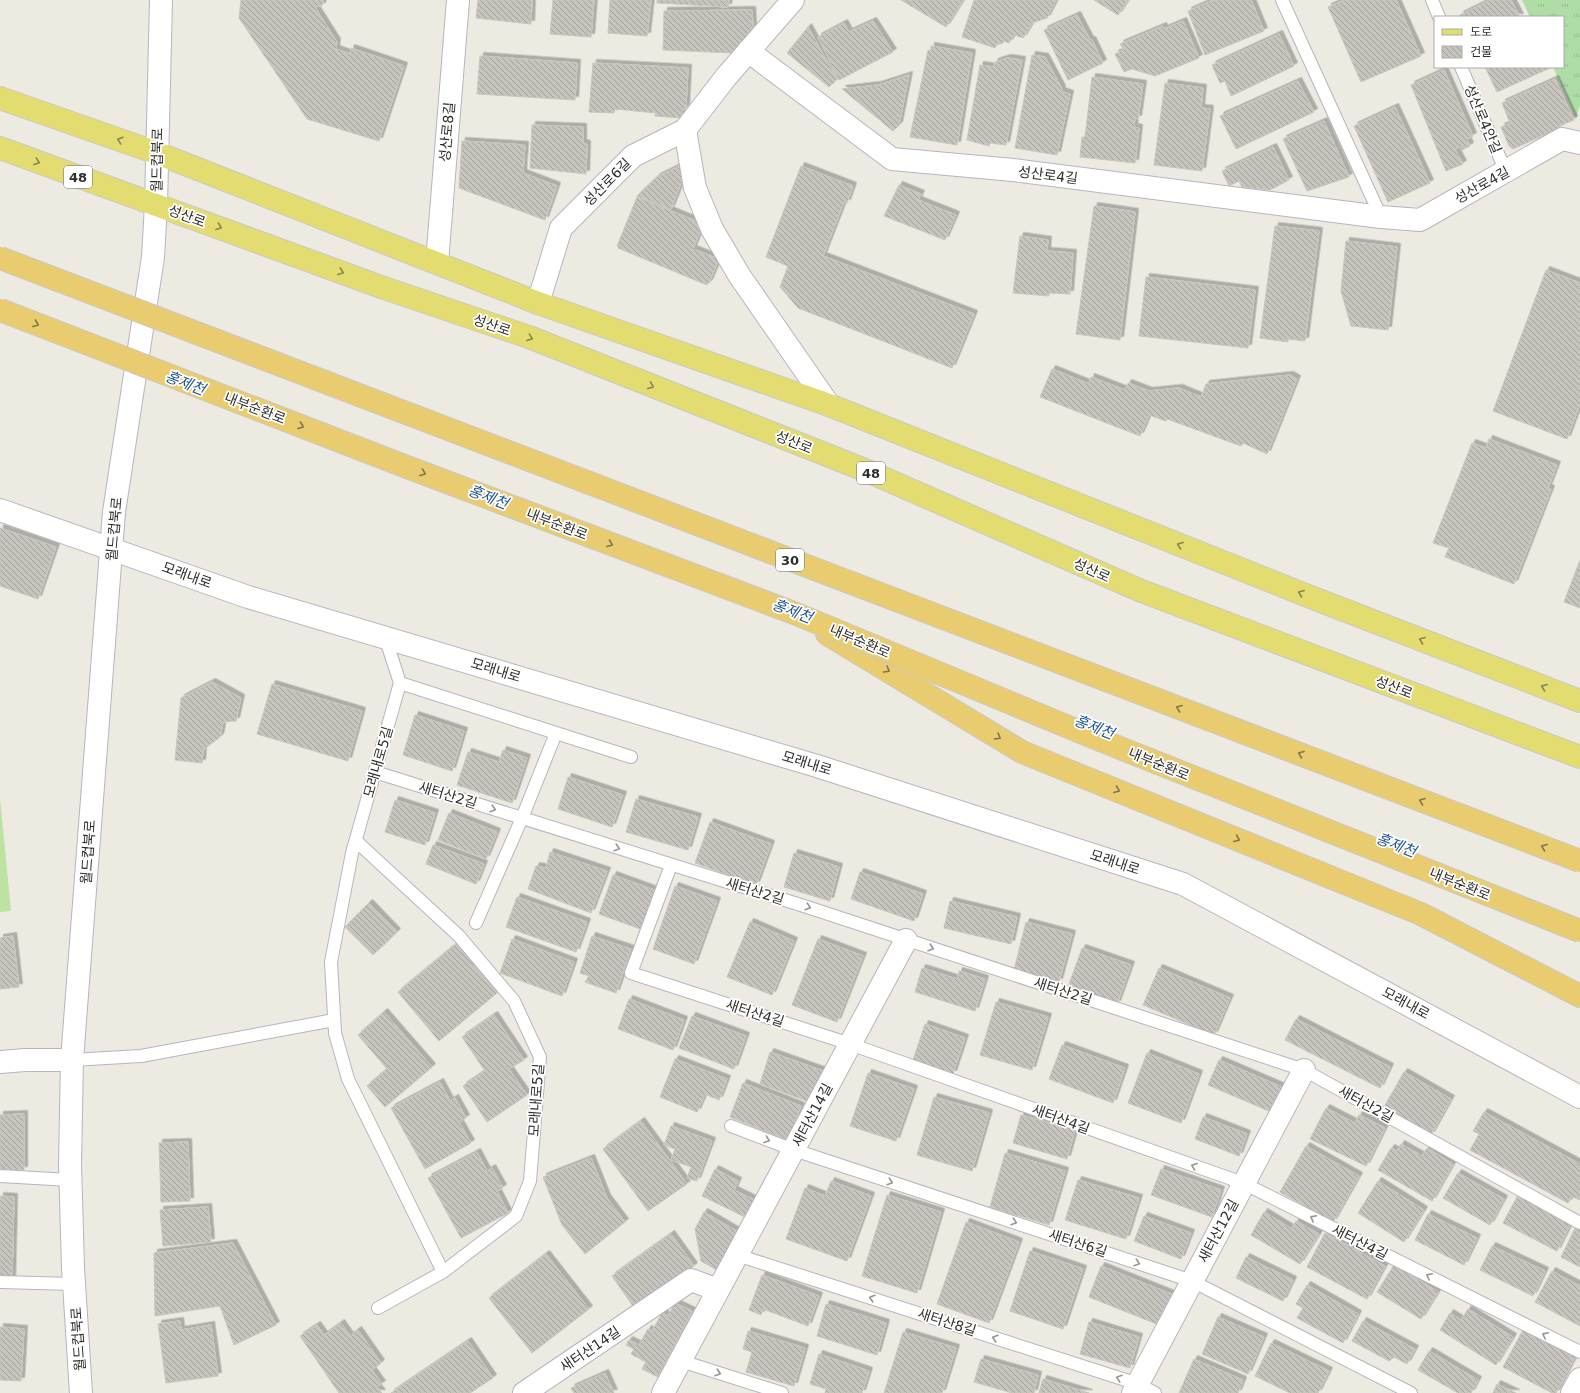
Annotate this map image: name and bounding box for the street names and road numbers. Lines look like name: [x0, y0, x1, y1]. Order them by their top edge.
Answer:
street label: 성산로4안길: [1461, 82, 1505, 156]
street label: 성산로8길: [436, 101, 458, 163]
street label: 월드컵북로: [148, 128, 166, 192]
street label: 성산로6길: [580, 155, 634, 209]
street label: 성산로4길: [1017, 163, 1079, 187]
street label: 성산로4길: [1452, 163, 1512, 207]
road number: 48: [64, 166, 92, 188]
street label: 성산로: [166, 202, 208, 230]
street label: 성산로: [471, 311, 513, 339]
street label: 내부순환로: [222, 389, 288, 427]
street label: 성산로: [773, 427, 815, 457]
road number: 48: [857, 462, 885, 484]
street label: 월드컵북로: [103, 496, 125, 562]
street label: 내부순환로: [524, 505, 590, 543]
road number: 30: [776, 549, 804, 571]
street label: 성산로: [1071, 555, 1113, 585]
street label: 모래내로: [160, 559, 214, 591]
street label: 내부순환로: [827, 621, 893, 661]
street label: 모래내로: [469, 655, 523, 685]
street label: 성산로: [1373, 673, 1415, 701]
street label: 모래내로5길: [360, 725, 396, 799]
street label: 내부순환로: [1126, 745, 1192, 784]
street label: 모래내로: [780, 748, 834, 778]
street label: 새터산2길: [417, 779, 479, 811]
street label: 월드컵북로: [78, 819, 98, 885]
street label: 모래내로: [1088, 846, 1142, 878]
street label: 내부순환로: [1427, 865, 1493, 904]
street label: 새터산2길: [724, 875, 786, 907]
street label: 새터산2길: [1032, 974, 1094, 1008]
street label: 모래내로: [1379, 984, 1433, 1022]
street label: 새터산4길: [724, 996, 786, 1030]
street label: 모래내로5길: [525, 1063, 547, 1137]
street label: 새터산14길: [789, 1081, 835, 1149]
street label: 새터산2길: [1336, 1082, 1396, 1126]
street label: 새터산4길: [1030, 1101, 1092, 1137]
street label: 새터산12길: [1195, 1197, 1241, 1265]
street label: 새터산4길: [1329, 1221, 1391, 1263]
street label: 새터산6길: [1047, 1226, 1109, 1260]
street label: 새터산8길: [916, 1305, 978, 1339]
street label: 월드컵북로: [68, 1306, 88, 1372]
street label: 새터산14길: [557, 1323, 623, 1375]

